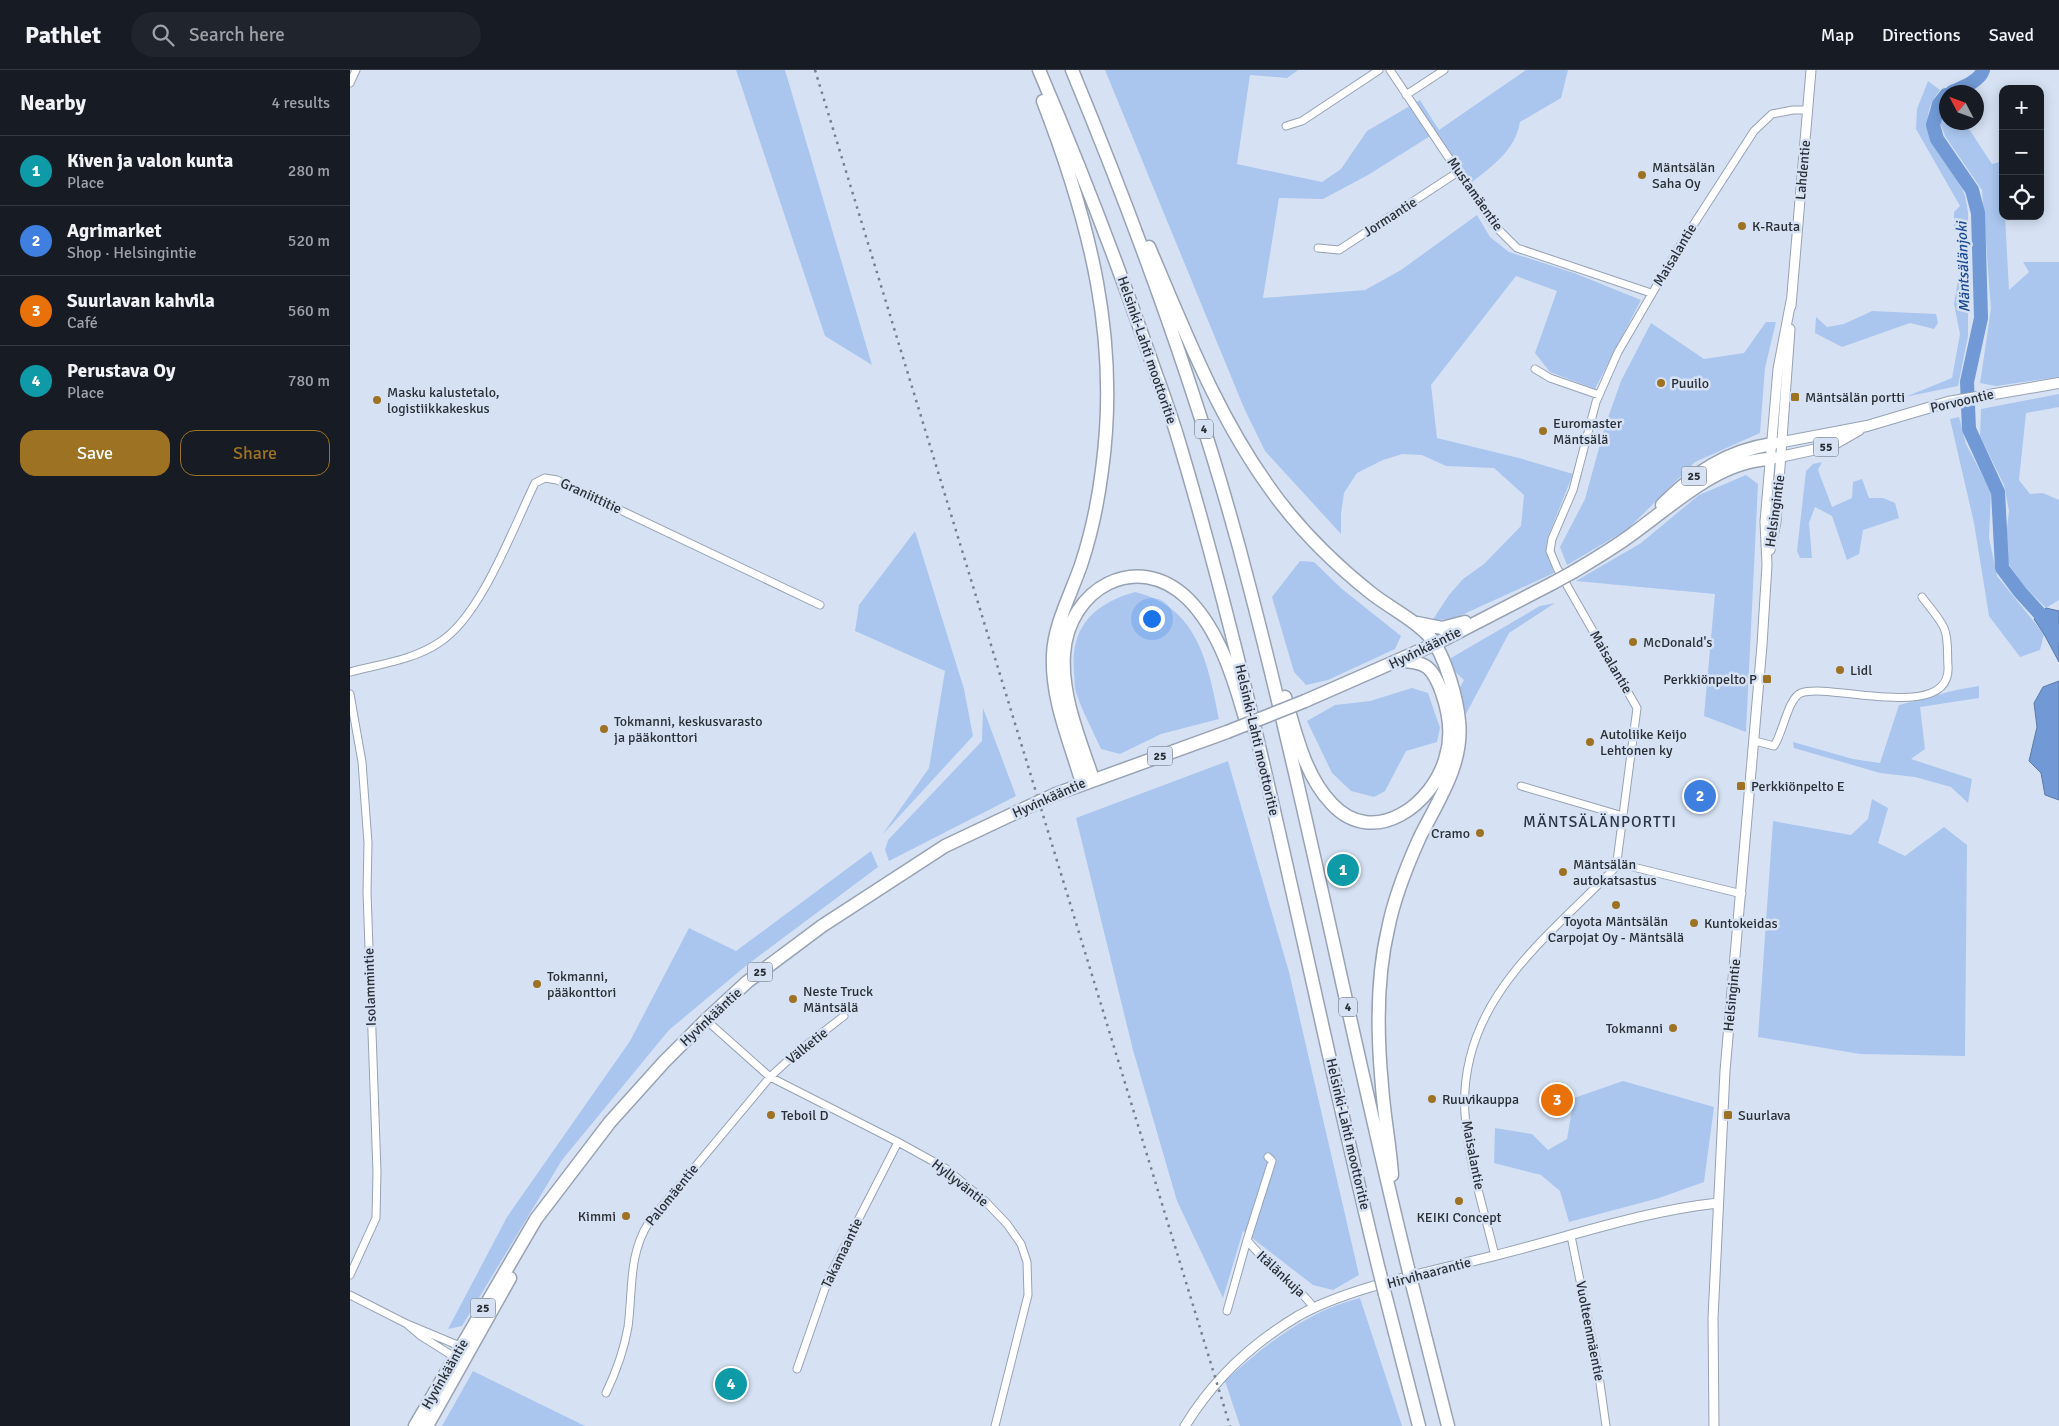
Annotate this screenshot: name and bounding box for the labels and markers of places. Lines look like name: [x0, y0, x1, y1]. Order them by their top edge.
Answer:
place label: Mäntsälän Saha Oy: [1652, 159, 1715, 192]
marker: Mäntsälän Saha Oy: [1636, 169, 1648, 181]
place label: K-Rauta: [1752, 218, 1800, 235]
marker: K-Rauta: [1736, 220, 1748, 232]
place label: Puuilo: [1671, 375, 1709, 392]
marker: Puuilo: [1655, 377, 1667, 389]
place label: Masku kalustetalo, logistiikkakeskus: [387, 384, 500, 417]
place label: Mäntsälän portti: [1805, 389, 1905, 406]
marker: Mäntsälän portti: [1789, 391, 1801, 403]
marker: Masku kalustetalo, logistiikkakeskus: [371, 394, 383, 406]
place label: Euromaster Mäntsälä: [1553, 415, 1623, 448]
marker: Euromaster Mäntsälä: [1537, 425, 1549, 437]
place label: McDonald's: [1643, 634, 1712, 651]
marker: McDonald's: [1627, 636, 1639, 648]
place label: Lidl: [1850, 662, 1872, 679]
marker: Lidl: [1834, 664, 1846, 676]
place label: Perkkiönpelto P: [1663, 671, 1757, 688]
marker: Perkkiönpelto P: [1761, 673, 1773, 685]
place label: Tokmanni, keskusvarasto ja pääkonttori: [614, 713, 762, 746]
marker: Tokmanni, keskusvarasto ja pääkonttori: [598, 723, 610, 735]
place label: Autoliike Keijo Lehtonen ky: [1600, 726, 1687, 759]
marker: Autoliike Keijo Lehtonen ky: [1584, 736, 1596, 748]
pin: 2: [1684, 777, 1716, 815]
place label: Perkkiönpelto E: [1751, 778, 1845, 795]
marker: Perkkiönpelto E: [1735, 780, 1747, 792]
place label: Cramo: [1431, 825, 1470, 842]
marker: Cramo: [1474, 827, 1486, 839]
pin: 1: [1327, 851, 1359, 889]
place label: Mäntsälän autokatsastus: [1573, 856, 1657, 889]
marker: Mäntsälän autokatsastus: [1557, 866, 1569, 878]
marker: Toyota Mäntsälän Carpojat Oy - Mäntsälä: [1610, 899, 1622, 911]
place label: Toyota Mäntsälän Carpojat Oy - Mäntsälä: [1548, 913, 1684, 946]
place label: Kuntokeidas: [1704, 915, 1778, 932]
marker: Kuntokeidas: [1688, 917, 1700, 929]
place label: Tokmanni, pääkonttori: [547, 968, 616, 1001]
marker: Tokmanni, pääkonttori: [531, 978, 543, 990]
place label: Neste Truck Mäntsälä: [803, 983, 873, 1016]
marker: Neste Truck Mäntsälä: [787, 993, 799, 1005]
place label: Tokmanni: [1606, 1020, 1663, 1037]
marker: Tokmanni: [1667, 1022, 1679, 1034]
pin: 3: [1541, 1081, 1573, 1119]
place label: Ruuvikauppa: [1442, 1091, 1519, 1108]
marker: Ruuvikauppa: [1426, 1093, 1438, 1105]
place label: Teboil D: [781, 1107, 828, 1124]
place label: Suurlava: [1738, 1107, 1791, 1124]
marker: Teboil D: [765, 1109, 777, 1121]
marker: Suurlava: [1722, 1109, 1734, 1121]
marker: KEIKI Concept: [1453, 1195, 1465, 1207]
place label: Kimmi: [578, 1208, 616, 1225]
place label: KEIKI Concept: [1416, 1209, 1502, 1226]
marker: Kimmi: [620, 1210, 632, 1222]
pin: 4: [715, 1365, 747, 1403]

